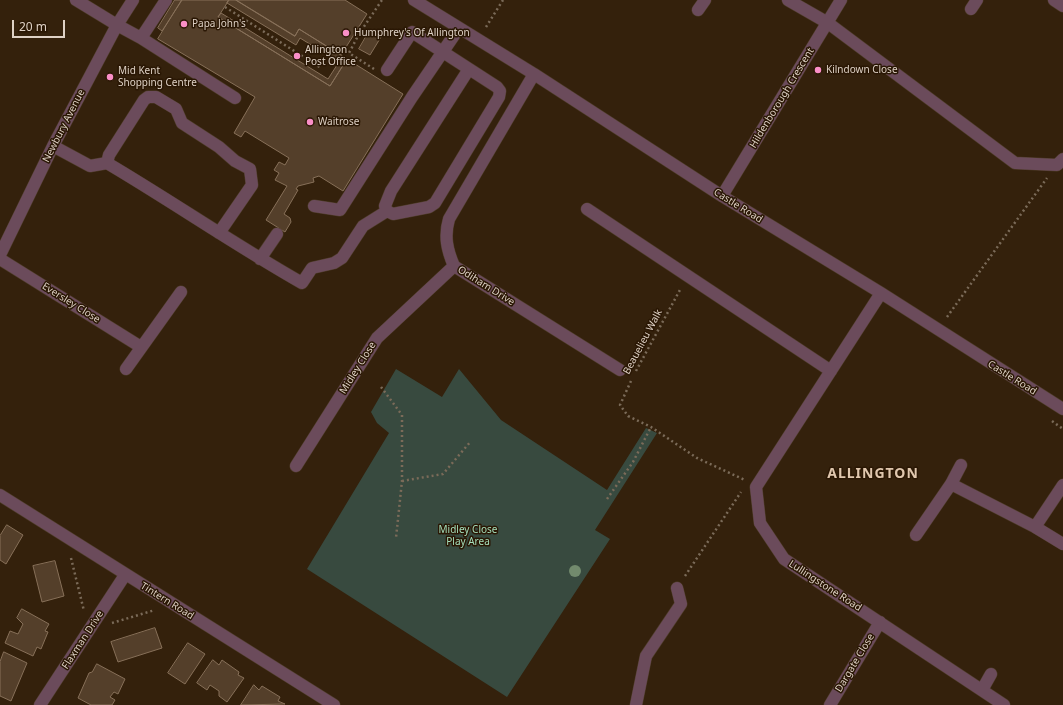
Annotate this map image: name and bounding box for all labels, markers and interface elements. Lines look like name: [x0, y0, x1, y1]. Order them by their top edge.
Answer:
scale bar: [14, 12, 67, 38]
text: 20 m: [19, 18, 47, 35]
place label: Papa John's: [192, 18, 246, 30]
marker: Papa John's: [179, 19, 189, 29]
place label: Humphrey's Of Allington: [354, 27, 470, 39]
marker: Humphrey's Of Allington: [341, 28, 351, 38]
place label: Allington Post Office: [305, 44, 356, 68]
street label: Hildenborough Crescent: [747, 46, 817, 150]
marker: Allington Post Office: [292, 51, 302, 61]
place label: Kilndown Close: [826, 64, 898, 76]
place label: Mid Kent Shopping Centre: [118, 65, 197, 88]
marker: Kilndown Close: [813, 65, 823, 75]
marker: Mid Kent Shopping Centre: [105, 72, 115, 82]
street label: Newbury Avenue: [40, 88, 88, 164]
place label: Waitrose: [318, 116, 359, 128]
marker: Waitrose: [305, 117, 315, 127]
street label: Castle Road: [711, 186, 765, 226]
street label: Odiham Drive: [455, 264, 517, 308]
street label: Eversley Close: [40, 280, 102, 326]
street label: Beauelieu Walk: [621, 307, 665, 377]
street label: Midley Close: [337, 340, 379, 396]
street label: Castle Road: [985, 358, 1039, 398]
district label: ALLINGTON: [827, 466, 919, 482]
park label: Midley Close Play Area: [439, 524, 497, 548]
street label: Lullingstone Road: [786, 558, 864, 614]
street label: Tintern Road: [138, 580, 196, 622]
street label: Flaxman Drive: [60, 609, 106, 671]
street label: Dargate Close: [833, 632, 877, 694]

